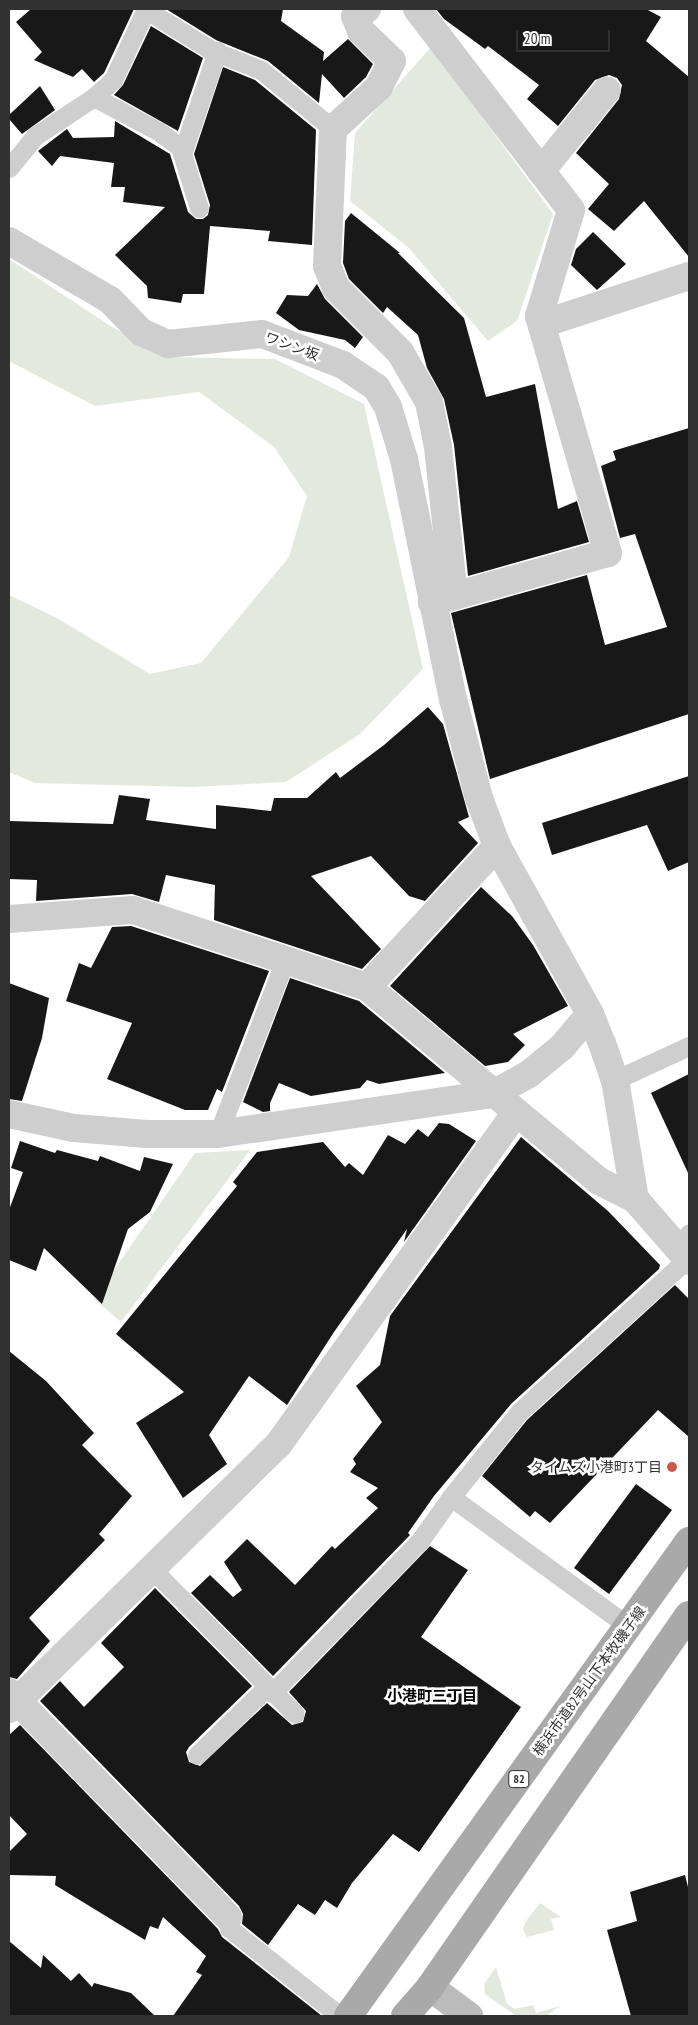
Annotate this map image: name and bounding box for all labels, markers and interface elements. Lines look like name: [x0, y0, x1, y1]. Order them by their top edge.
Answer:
scale bar: [518, 20, 612, 52]
text: 20 m: [524, 29, 550, 48]
street label: ワシン坂: [263, 329, 321, 363]
place label: タイムズ小港町3丁目: [530, 1459, 662, 1475]
marker: タイムズ小港町3丁目: [666, 1461, 678, 1473]
street label: 横浜市道82号山下本牧磯子線: [529, 1603, 649, 1759]
district label: 小港町三丁目: [387, 1687, 477, 1705]
road number: 82: [508, 1770, 530, 1788]

